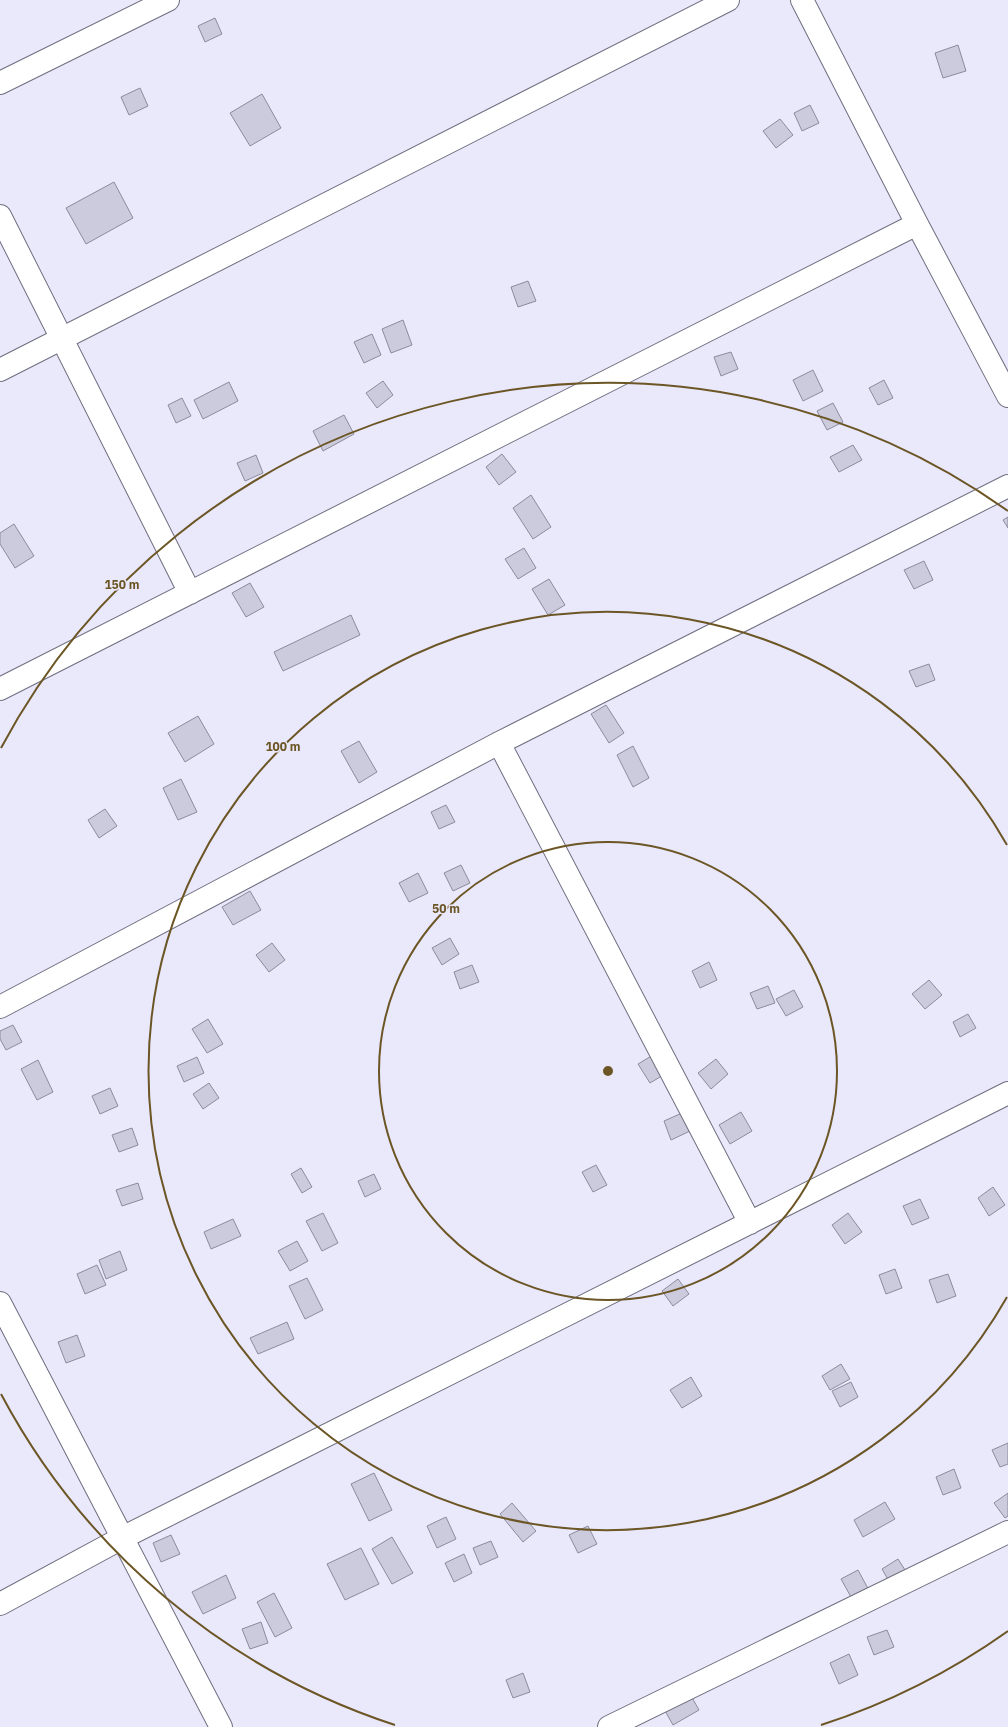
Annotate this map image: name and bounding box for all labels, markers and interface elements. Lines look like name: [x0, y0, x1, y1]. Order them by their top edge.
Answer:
text: 150 m: [104, 577, 140, 592]
text: 100 m: [265, 739, 301, 754]
text: 50 m: [432, 901, 460, 916]
centre of rings: [601, 1064, 615, 1078]

